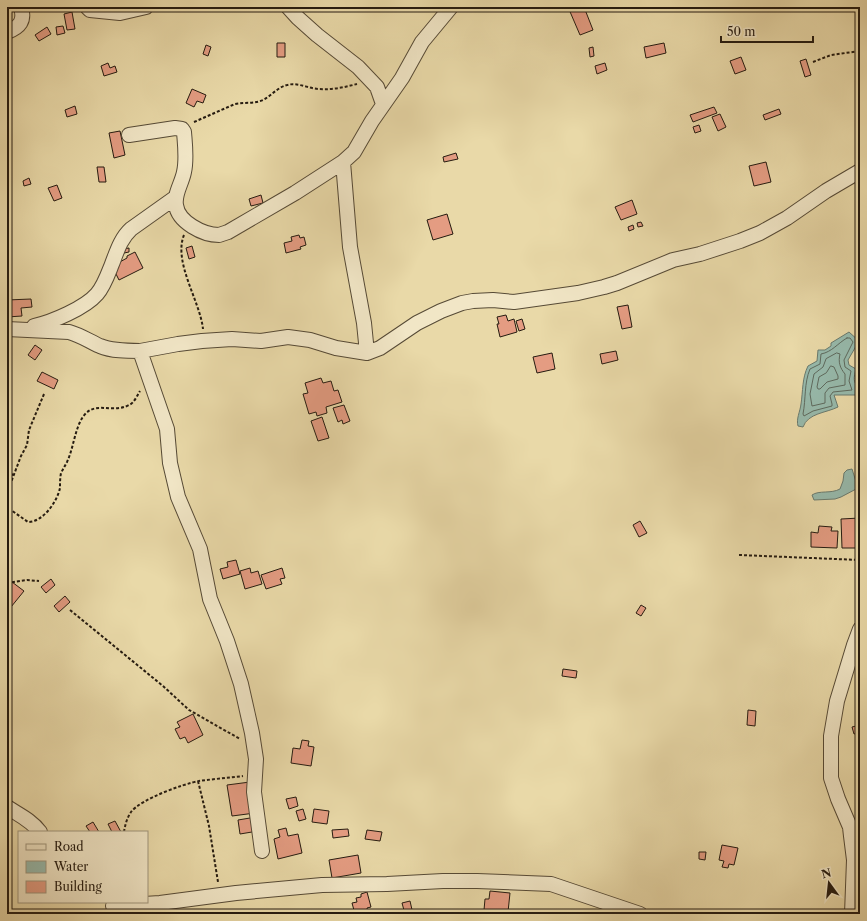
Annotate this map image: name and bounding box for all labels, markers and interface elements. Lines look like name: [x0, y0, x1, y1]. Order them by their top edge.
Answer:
scale bar: [721, 18, 813, 44]
text: 50 m: [727, 24, 756, 39]
legend: [18, 831, 148, 903]
text: Road: [54, 839, 84, 854]
text: Water: [53, 859, 88, 874]
north arrow: [809, 863, 849, 903]
text: N: [820, 865, 833, 881]
text: Building: [54, 879, 102, 894]

